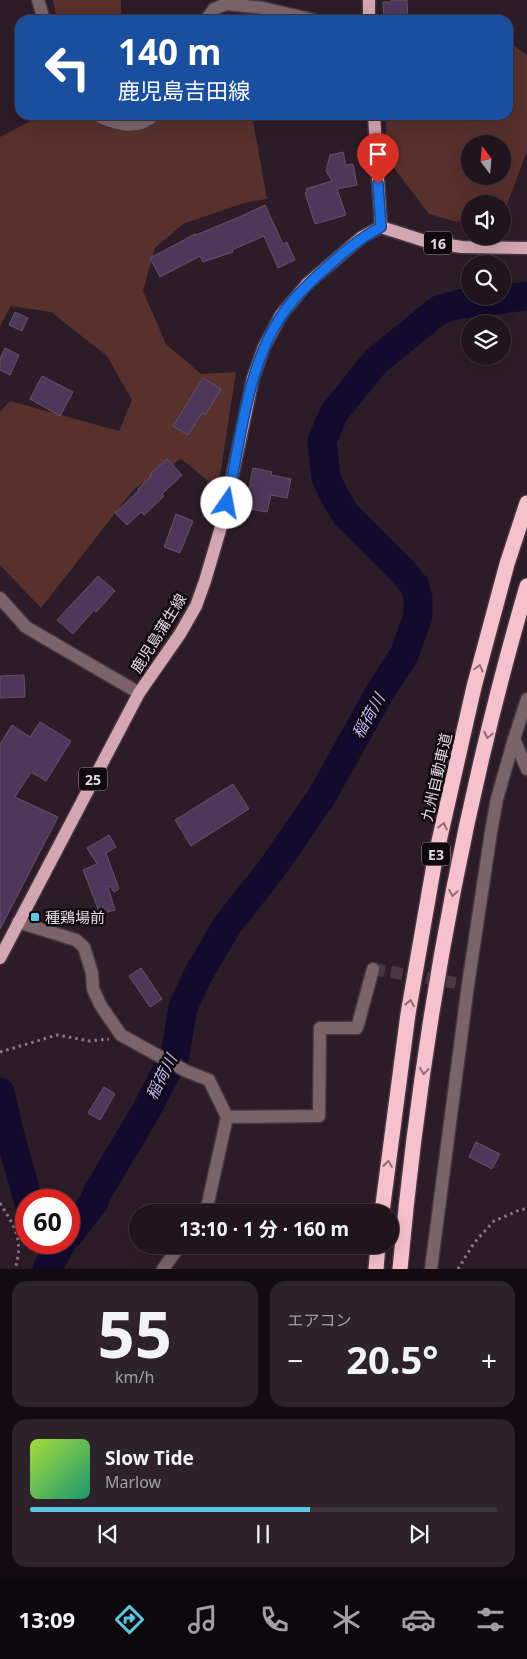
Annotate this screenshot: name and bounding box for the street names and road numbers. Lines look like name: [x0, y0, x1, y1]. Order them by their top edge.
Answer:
road number: 16: [424, 232, 452, 254]
street label: 鹿児島蒲生線: [126, 590, 190, 676]
street label: 九州自動車道: [416, 731, 456, 823]
road number: 25: [79, 768, 107, 791]
road number: E3: [422, 842, 450, 866]

